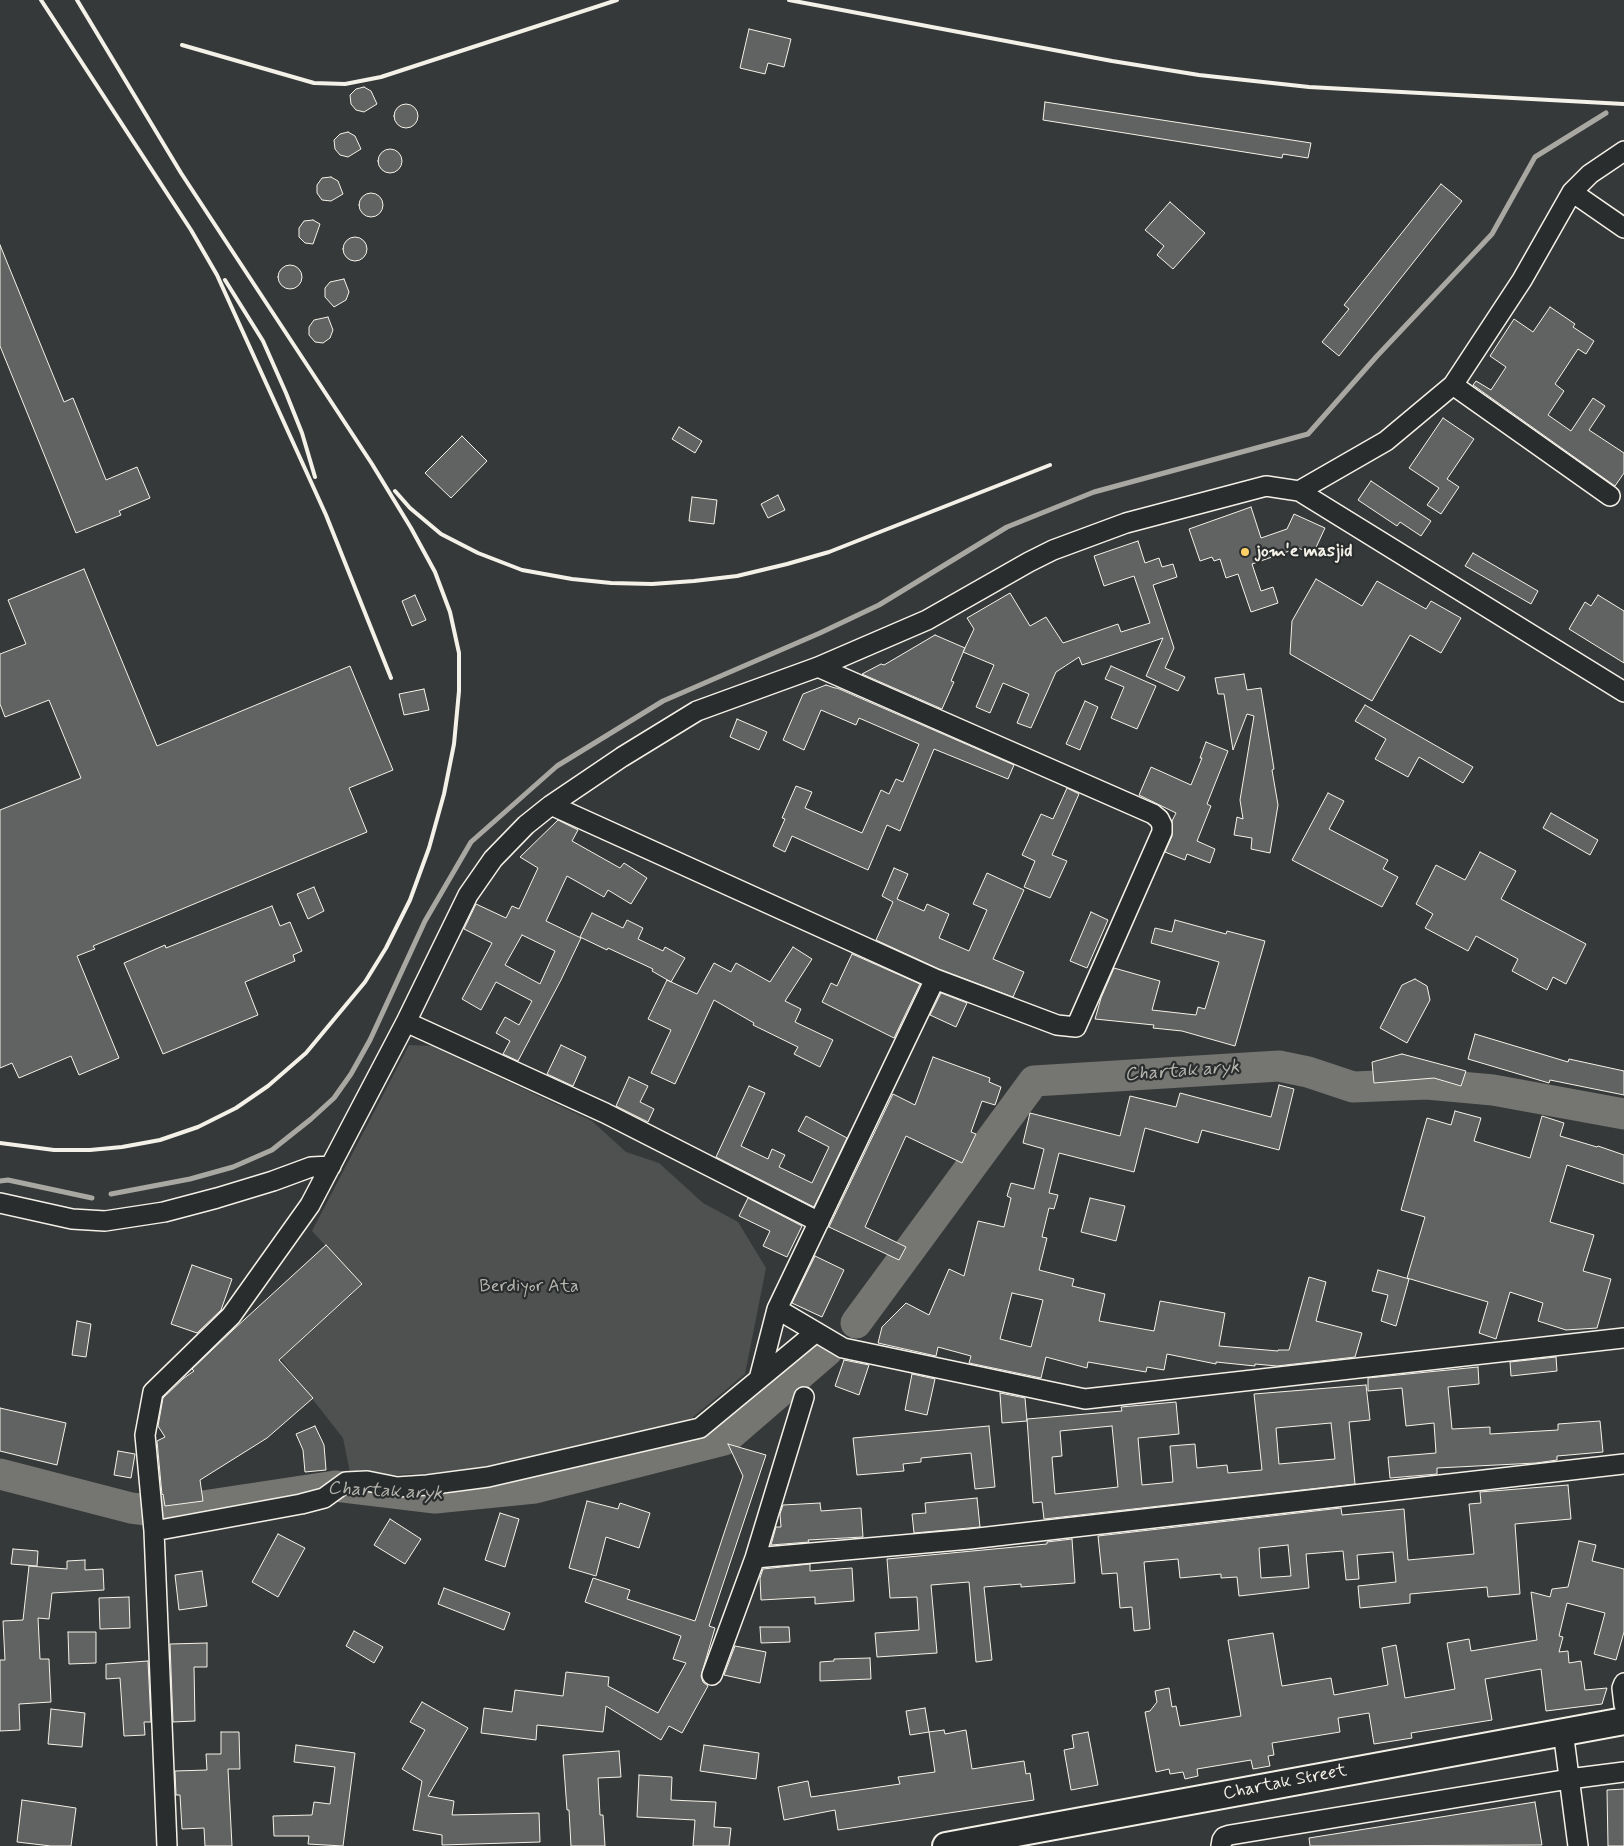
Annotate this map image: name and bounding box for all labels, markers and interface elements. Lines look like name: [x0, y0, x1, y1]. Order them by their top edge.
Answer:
place label: jom'e masjid: [1255, 541, 1353, 563]
marker: jom'e masjid: [1239, 546, 1251, 558]
water label: Chartak aryk: [1124, 1057, 1240, 1087]
park label: Berdiyor Ata: [479, 1276, 579, 1298]
water label: Chartak aryk: [327, 1478, 443, 1506]
street label: Chartak Street: [1221, 1760, 1349, 1806]

